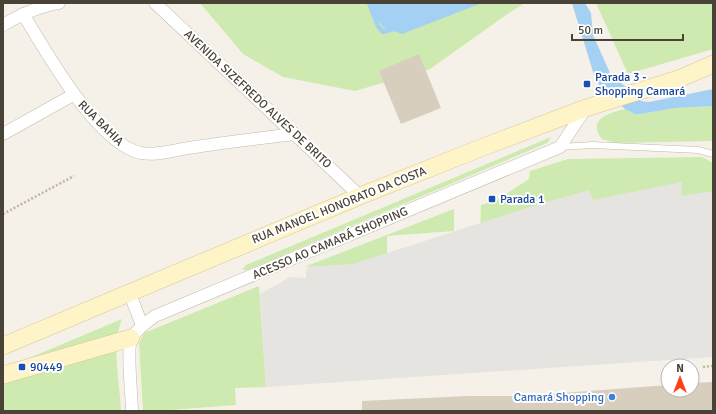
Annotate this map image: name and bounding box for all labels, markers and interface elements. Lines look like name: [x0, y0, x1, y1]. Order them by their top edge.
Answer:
scale bar: [572, 16, 683, 42]
text: 50 m: [578, 23, 603, 38]
street label: AVENIDA SIZEFREDO ALVES DE BRITO: [181, 27, 335, 172]
place label: Parada 3 - Shopping Camará: [595, 70, 685, 99]
marker: Parada 3 - Shopping Camará: [582, 79, 592, 89]
street label: RUA BAHIA: [75, 97, 127, 150]
street label: RUA MANOEL HONORATO DA COSTA: [250, 163, 429, 247]
place label: Parada 1: [500, 192, 545, 207]
marker: Parada 1: [487, 194, 497, 204]
street label: ACESSO AO CAMARÁ SHOPPING: [250, 204, 410, 283]
north arrow: [660, 358, 700, 398]
place label: 90449: [30, 360, 62, 375]
marker: 90449: [17, 362, 27, 372]
text: N: [676, 362, 684, 375]
place label: Camará Shopping: [514, 390, 604, 405]
marker: Camará Shopping: [607, 392, 617, 402]

